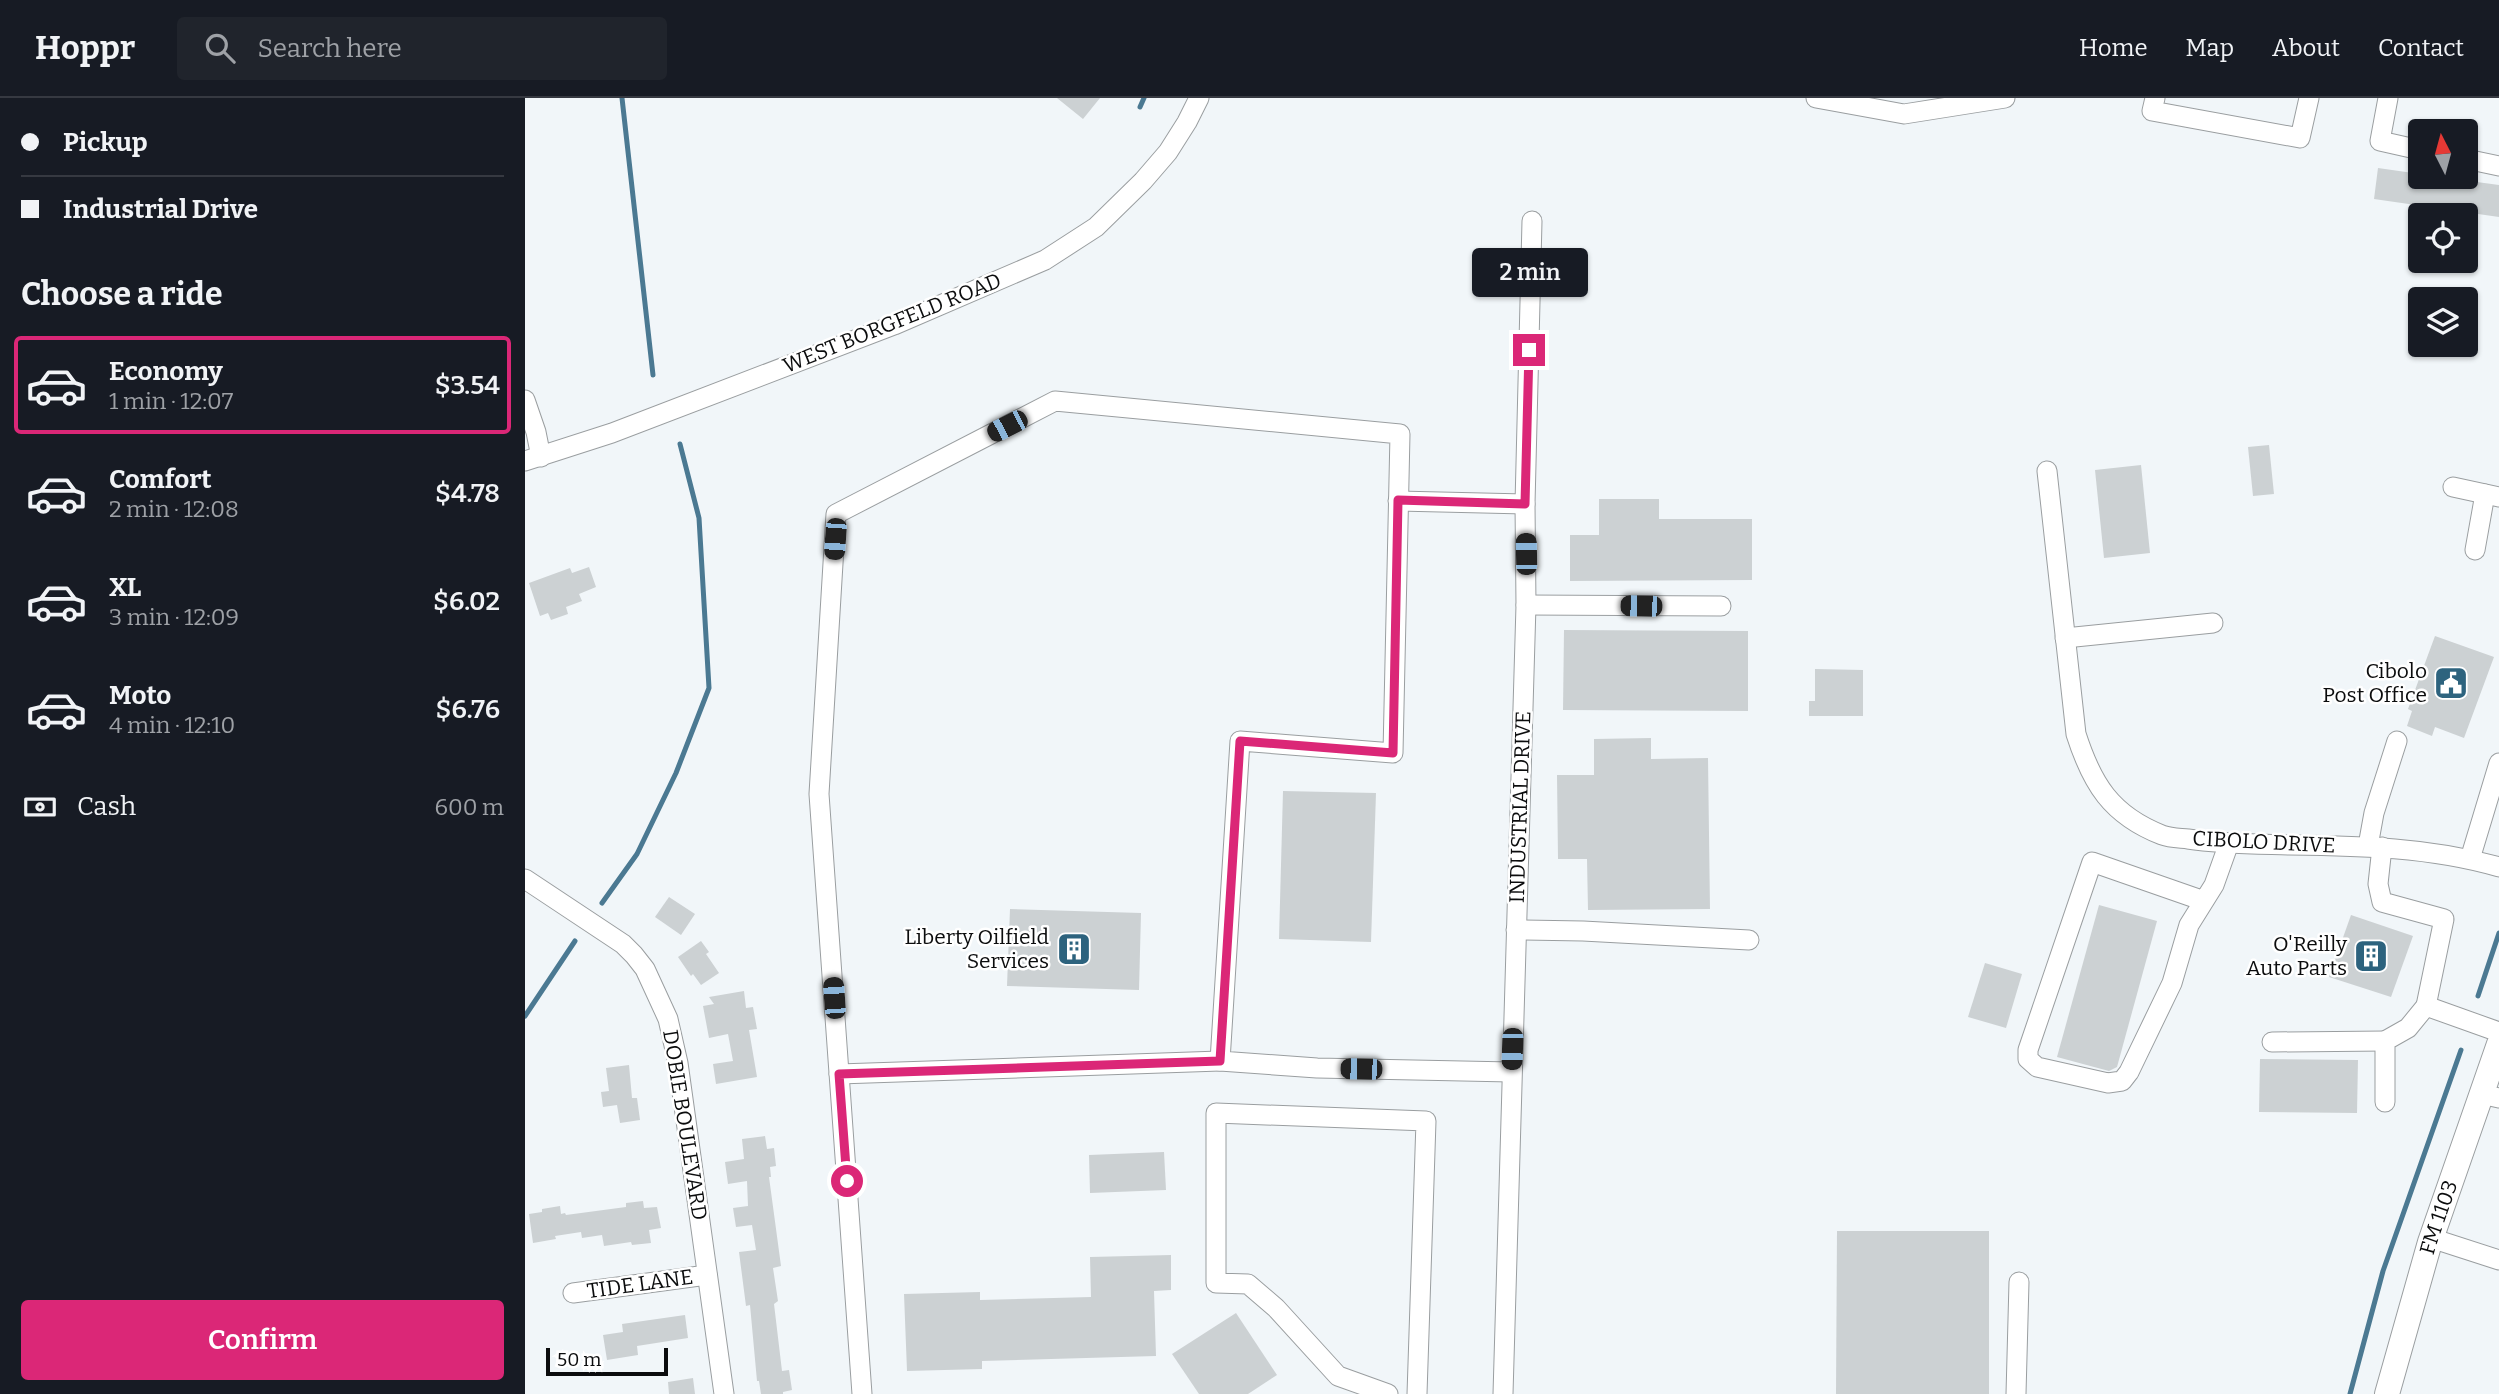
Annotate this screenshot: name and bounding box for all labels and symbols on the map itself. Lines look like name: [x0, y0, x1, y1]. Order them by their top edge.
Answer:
north arrow: [2408, 119, 2478, 189]
callout: 2 min: [1471, 248, 1587, 298]
street label: WEST BORGFELD ROAD: [779, 267, 1005, 379]
route end: [1513, 334, 1545, 366]
car: [984, 407, 1031, 445]
car: [824, 517, 847, 561]
car: [1516, 533, 1537, 575]
car: [1620, 595, 1663, 617]
place label: Cibolo Post Office: [2322, 658, 2427, 708]
public building icon: Cibolo Post Office: [2432, 664, 2470, 702]
street label: INDUSTRIAL DRIVE: [1504, 711, 1536, 903]
street label: CIBOLO DRIVE: [2192, 825, 2336, 859]
place label: Liberty Oilfield Services: [904, 924, 1049, 974]
building icon: Liberty Oilfield Services: [1055, 930, 1093, 968]
place label: O'Reilly Auto Parts: [2246, 931, 2348, 981]
building icon: O'Reilly Auto Parts: [2352, 937, 2390, 975]
car: [823, 976, 846, 1020]
street label: DOBIE BOULEVARD: [657, 1028, 713, 1222]
car: [1501, 1028, 1524, 1070]
car: [1340, 1058, 1383, 1080]
route start: [831, 1165, 863, 1197]
street label: FM 1103: [2414, 1177, 2463, 1257]
street label: TIDE LANE: [585, 1264, 695, 1304]
scale bar: [546, 1345, 669, 1377]

